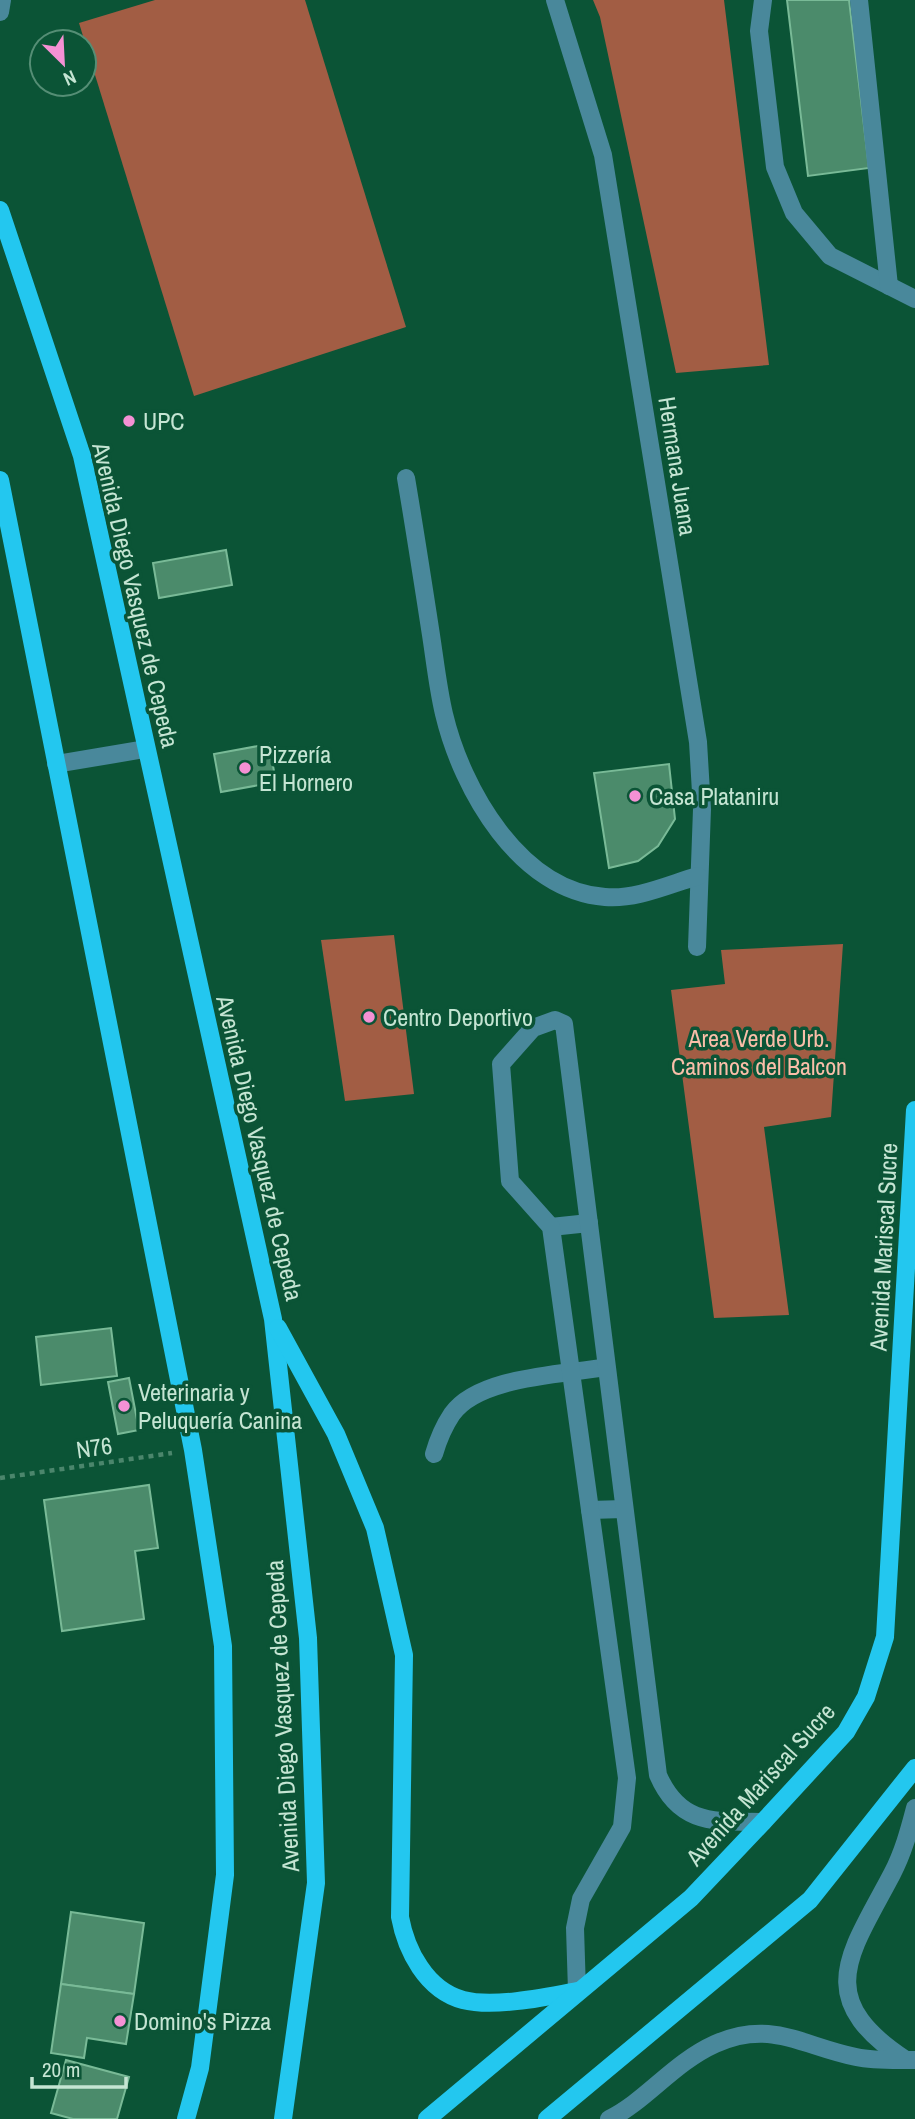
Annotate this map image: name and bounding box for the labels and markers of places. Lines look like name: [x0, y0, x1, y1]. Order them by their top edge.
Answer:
place label: UPC: [143, 405, 185, 437]
marker: UPC: [121, 413, 137, 429]
place label: Pizzería El Hornero: [259, 738, 353, 798]
marker: Pizzería El Hornero: [237, 760, 253, 776]
place label: Casa Plataniru: [649, 780, 779, 812]
marker: Casa Plataniru: [627, 788, 643, 804]
place label: Centro Deportivo: [383, 1001, 533, 1033]
marker: Centro Deportivo: [361, 1009, 377, 1025]
place label: Veterinaria y Peluquería Canina: [138, 1376, 302, 1436]
marker: Veterinaria y Peluquería Canina: [116, 1398, 132, 1414]
place label: Domino's Pizza: [134, 2005, 271, 2037]
marker: Domino's Pizza: [112, 2013, 128, 2029]

